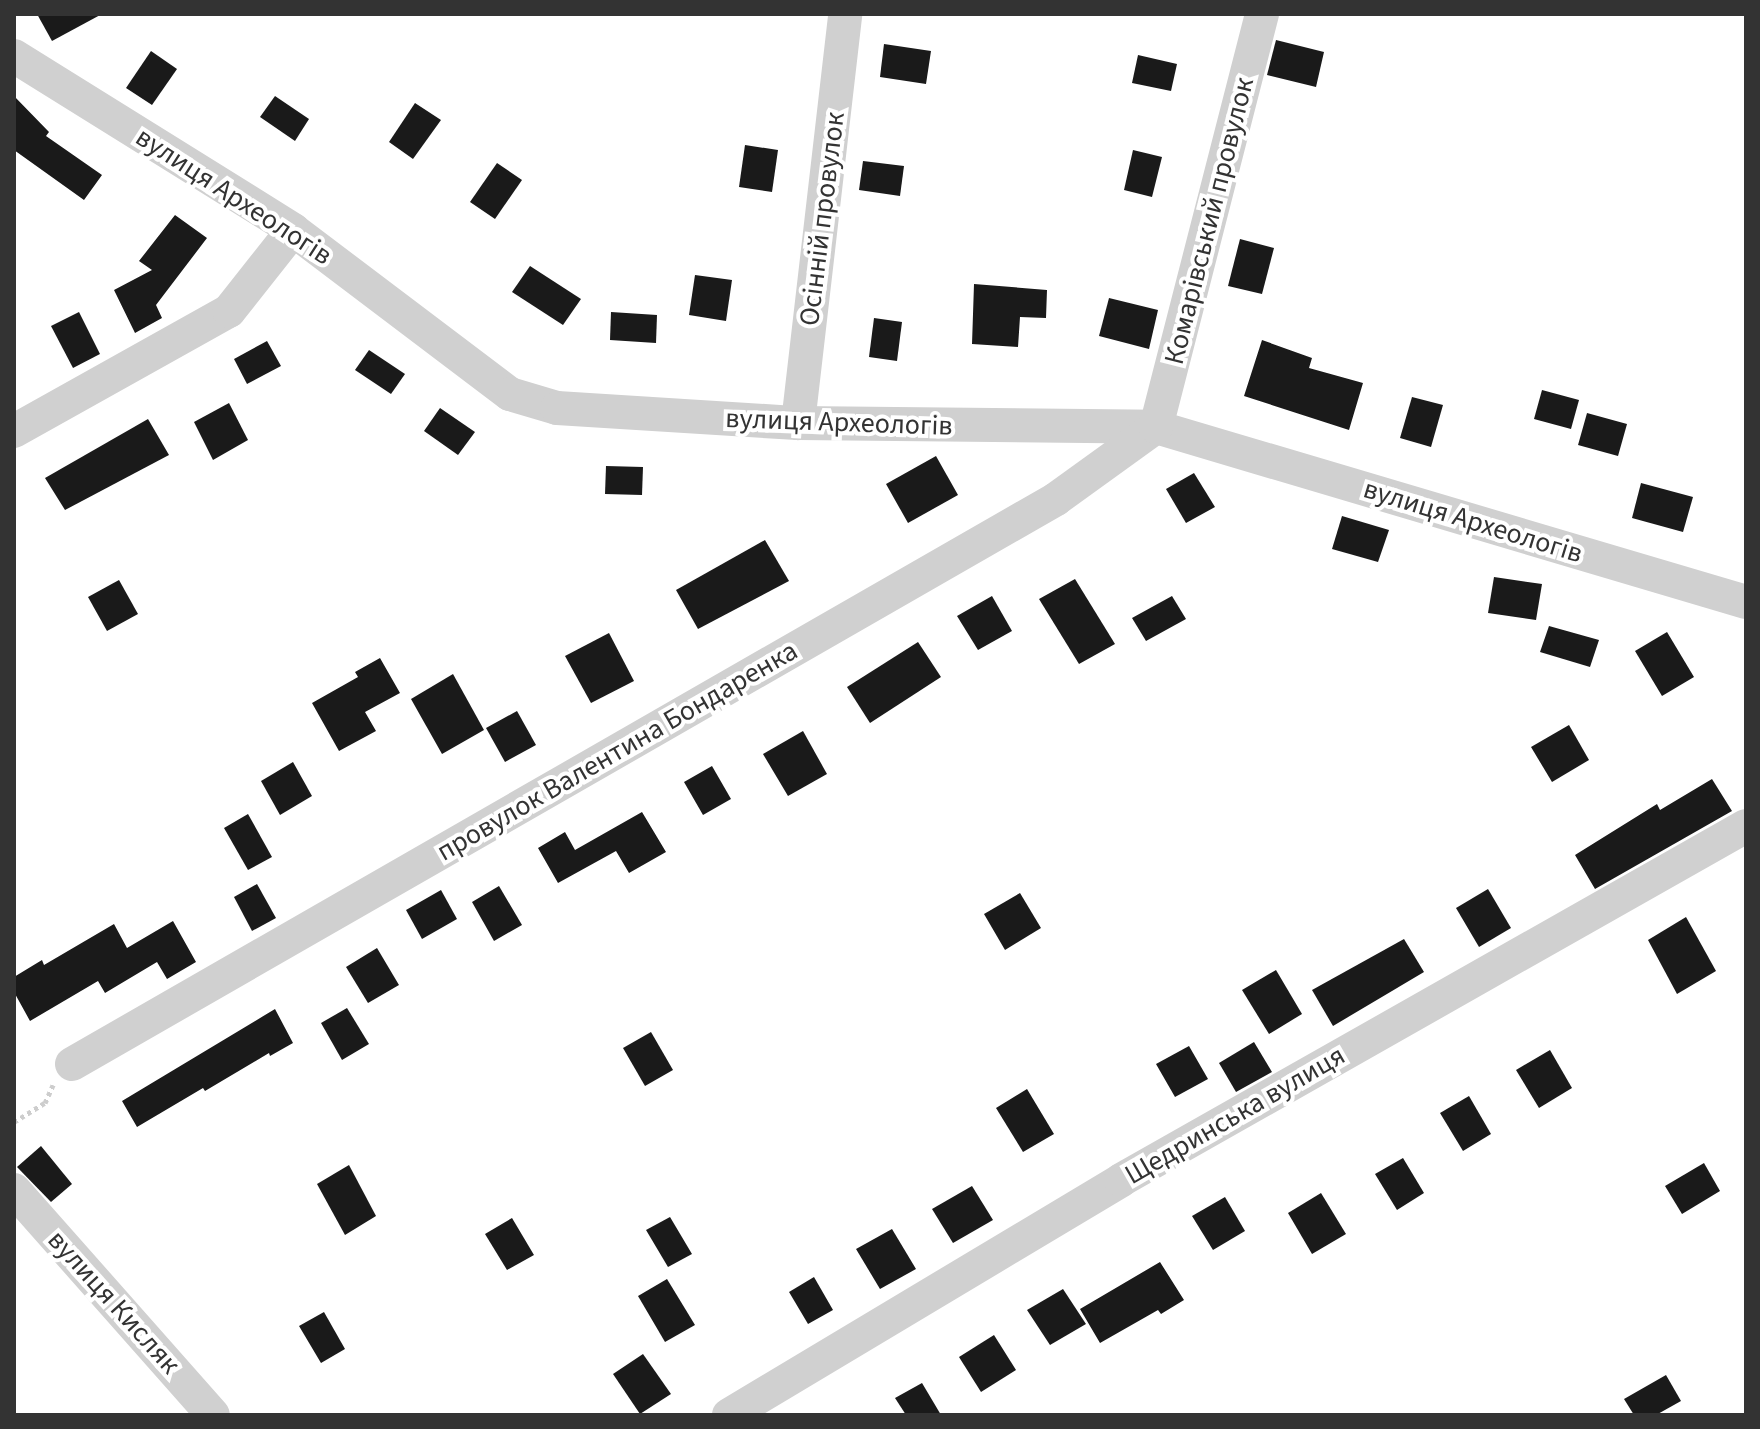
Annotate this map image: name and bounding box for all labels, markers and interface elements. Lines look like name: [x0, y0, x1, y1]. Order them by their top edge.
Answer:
street label: Комарівський провулок: [1157, 74, 1261, 368]
street label: Осінній провулок: [792, 110, 852, 328]
street label: вулиця Археологів: [130, 120, 338, 272]
street label: вулиця Археологів: [725, 401, 953, 443]
street label: вулиця Археологів: [1359, 472, 1587, 570]
street label: провулок Валентина Бондаренка: [431, 634, 803, 868]
street label: Щедринська вулиця: [1119, 1038, 1351, 1192]
street label: вулиця Кисляк: [41, 1223, 187, 1381]

